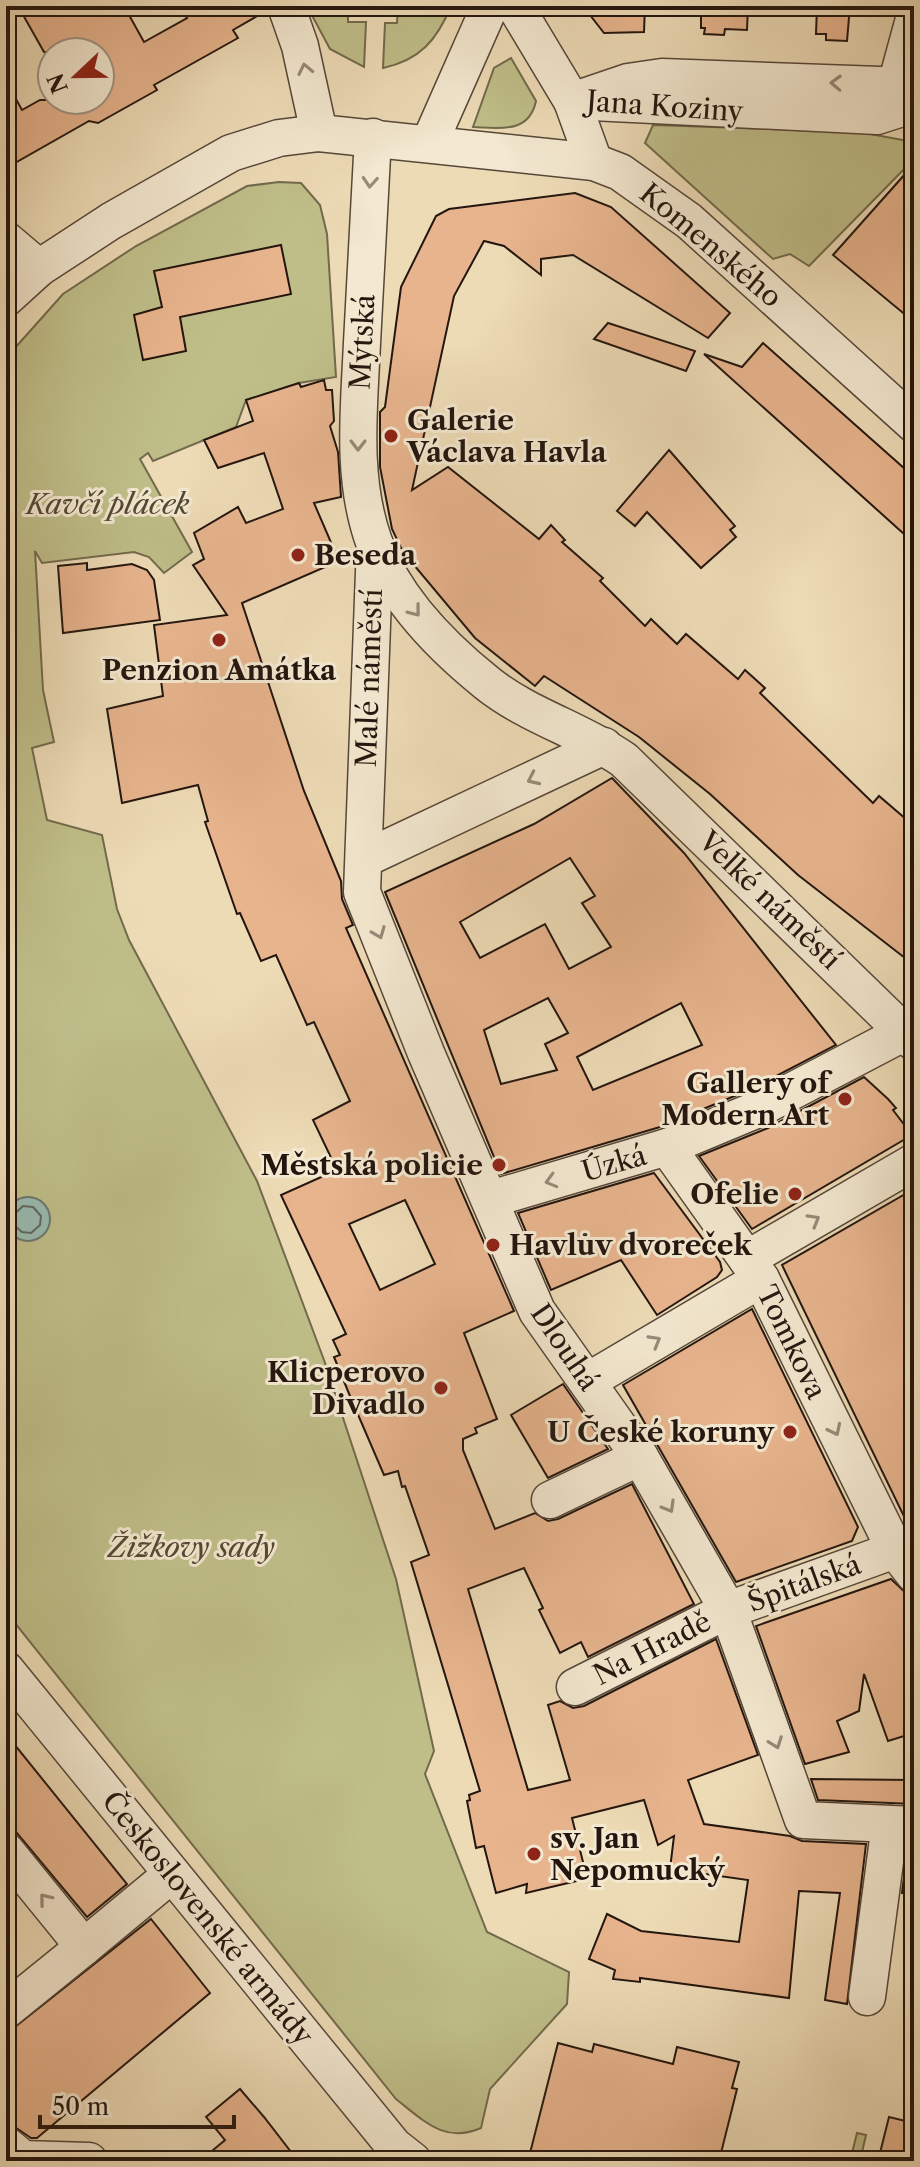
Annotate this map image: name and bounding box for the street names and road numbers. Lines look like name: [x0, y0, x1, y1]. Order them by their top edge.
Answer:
street label: Jana Koziny: [581, 83, 745, 128]
street label: Komenského: [633, 176, 789, 314]
street label: Mýtská: [343, 293, 381, 391]
street label: Malé náměstí: [349, 588, 389, 768]
street label: Velké náměstí: [691, 823, 848, 976]
street label: Úzká: [578, 1138, 650, 1188]
street label: Tomkova: [750, 1280, 834, 1405]
street label: Dlouhá: [524, 1297, 606, 1397]
street label: Špitálská: [742, 1546, 865, 1619]
street label: Na Hradě: [587, 1604, 717, 1692]
street label: Československé armády: [95, 1784, 322, 2052]

